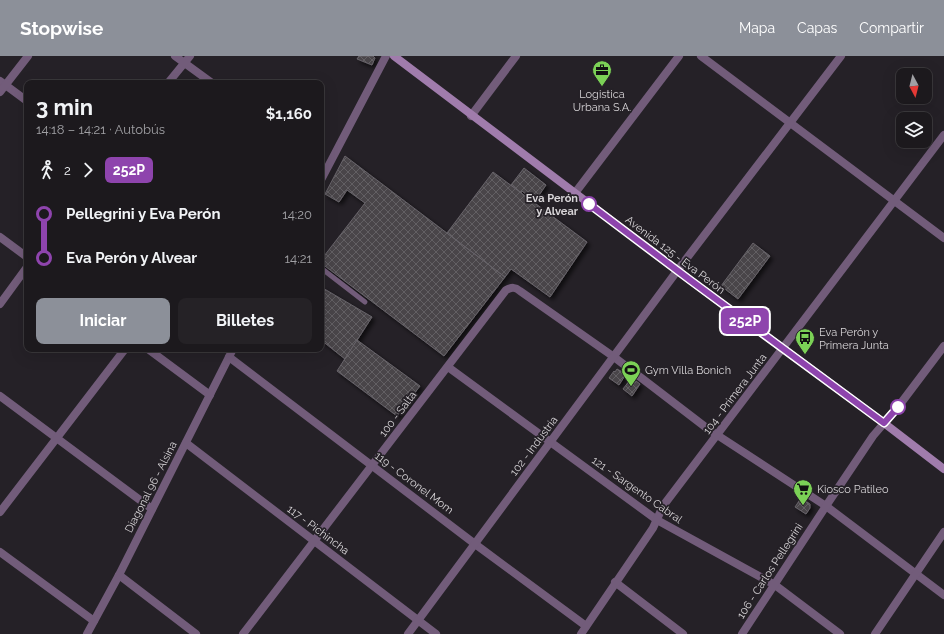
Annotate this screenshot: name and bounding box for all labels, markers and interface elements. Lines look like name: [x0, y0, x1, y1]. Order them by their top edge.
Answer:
text: Stopwise: [20, 17, 103, 39]
text: Mapa: [739, 20, 775, 36]
text: Capas: [797, 20, 837, 36]
text: Compartir: [859, 20, 924, 36]
office icon: Logistica Urbana S.A.: [591, 59, 613, 87]
north arrow: [896, 68, 932, 104]
map controls: [896, 68, 932, 148]
place label: Logistica Urbana S.A.: [573, 88, 631, 114]
text: 3 min: [36, 94, 93, 120]
text: $1,160: [266, 105, 312, 123]
button: layers: [896, 112, 932, 148]
text: 14:18 – 14:21 · Autobús: [36, 122, 165, 137]
icon: walk: [36, 159, 58, 181]
icon: forward: [77, 159, 99, 181]
text: 252P: [113, 162, 145, 178]
text: 2: [64, 163, 71, 178]
place label: Eva Perón y Alvear: [526, 192, 579, 218]
marker: Eva Perón y Alvear: [581, 196, 597, 212]
text: Pellegrini y Eva Perón: [66, 205, 221, 223]
text: 14:20: [282, 207, 312, 222]
street label: Avenida 125 - Eva Perón: [623, 213, 727, 297]
text: Eva Perón y Alvear: [66, 249, 197, 267]
text: 14:21: [285, 251, 312, 266]
button: Iniciar: [36, 298, 170, 344]
button: Billetes: [178, 298, 312, 344]
line badge: 252P: [717, 308, 773, 334]
text: 252P: [729, 313, 761, 329]
place label: Eva Perón y Primera Junta: [819, 326, 889, 352]
bus stop icon: Eva Perón y Primera Junta: [794, 327, 816, 355]
street label: 104 - Primera Junta: [700, 351, 770, 437]
sports icon: Gym Villa Bonich: [620, 359, 642, 387]
place label: Gym Villa Bonich: [645, 364, 731, 377]
street label: 100 - Salta: [377, 389, 419, 439]
unlabelled marker: [890, 399, 906, 415]
street label: 102 - Industria: [507, 414, 561, 478]
street label: Diagonal 96 - Alsina: [122, 439, 180, 535]
street label: 119 - Coronel Mom: [372, 449, 456, 517]
street label: 121 - Sargento Cabral: [589, 454, 685, 526]
supermarket icon: Kiosco Patileo: [792, 478, 814, 506]
place label: Kiosco Patileo: [817, 483, 889, 496]
street label: 117 - Pichincha: [284, 502, 352, 558]
street label: 106 - Carlos Pellegrini: [734, 521, 806, 621]

